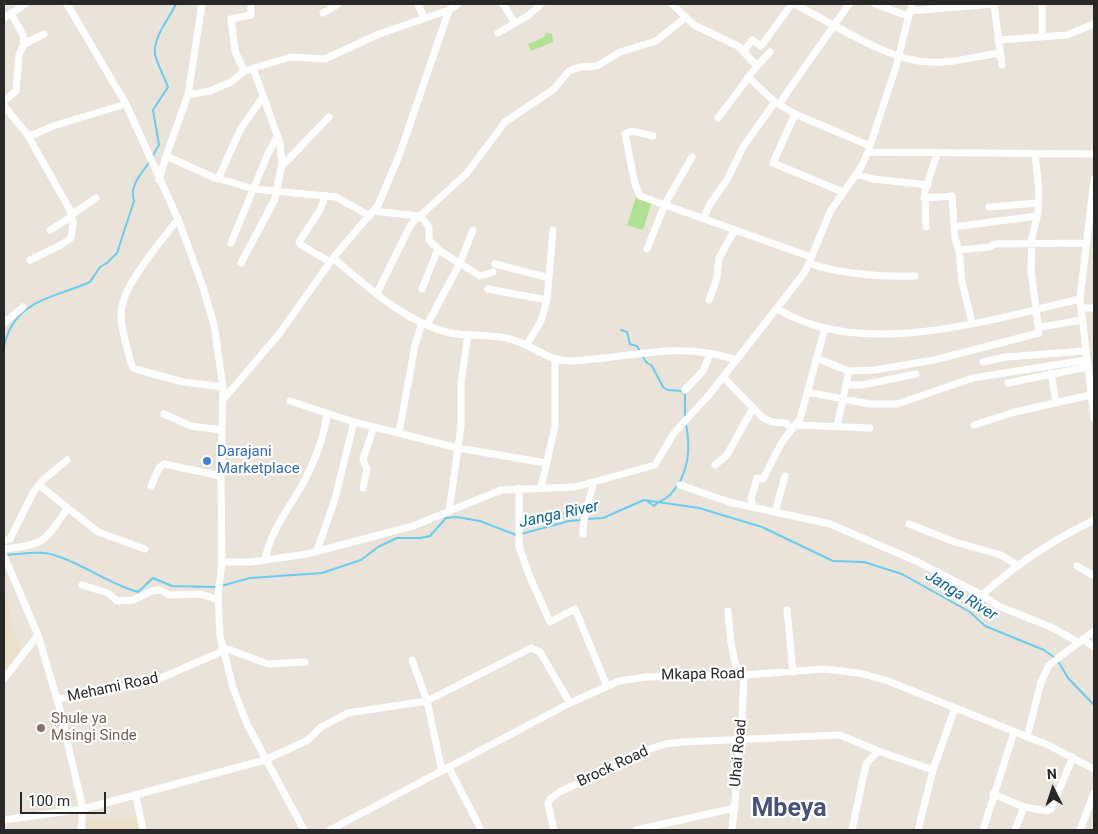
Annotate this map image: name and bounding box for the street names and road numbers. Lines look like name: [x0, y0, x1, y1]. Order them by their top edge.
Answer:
street label: Mkapa Road: [661, 665, 745, 685]
street label: Mehami Road: [66, 670, 160, 706]
street label: Uhai Road: [727, 718, 751, 788]
street label: Brock Road: [575, 743, 651, 791]

